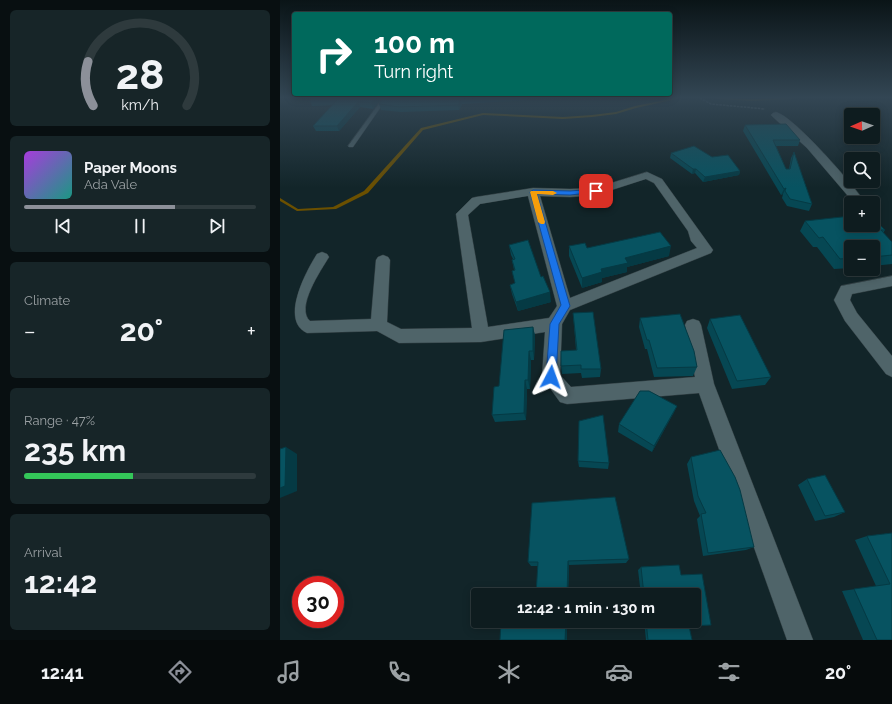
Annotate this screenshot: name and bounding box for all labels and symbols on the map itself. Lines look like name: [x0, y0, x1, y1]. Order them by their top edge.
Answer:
north arrow: [844, 108, 880, 144]
pin: [579, 174, 613, 208]
position arrow: [530, 356, 572, 398]
speed limit sign: 30: [292, 576, 344, 628]

